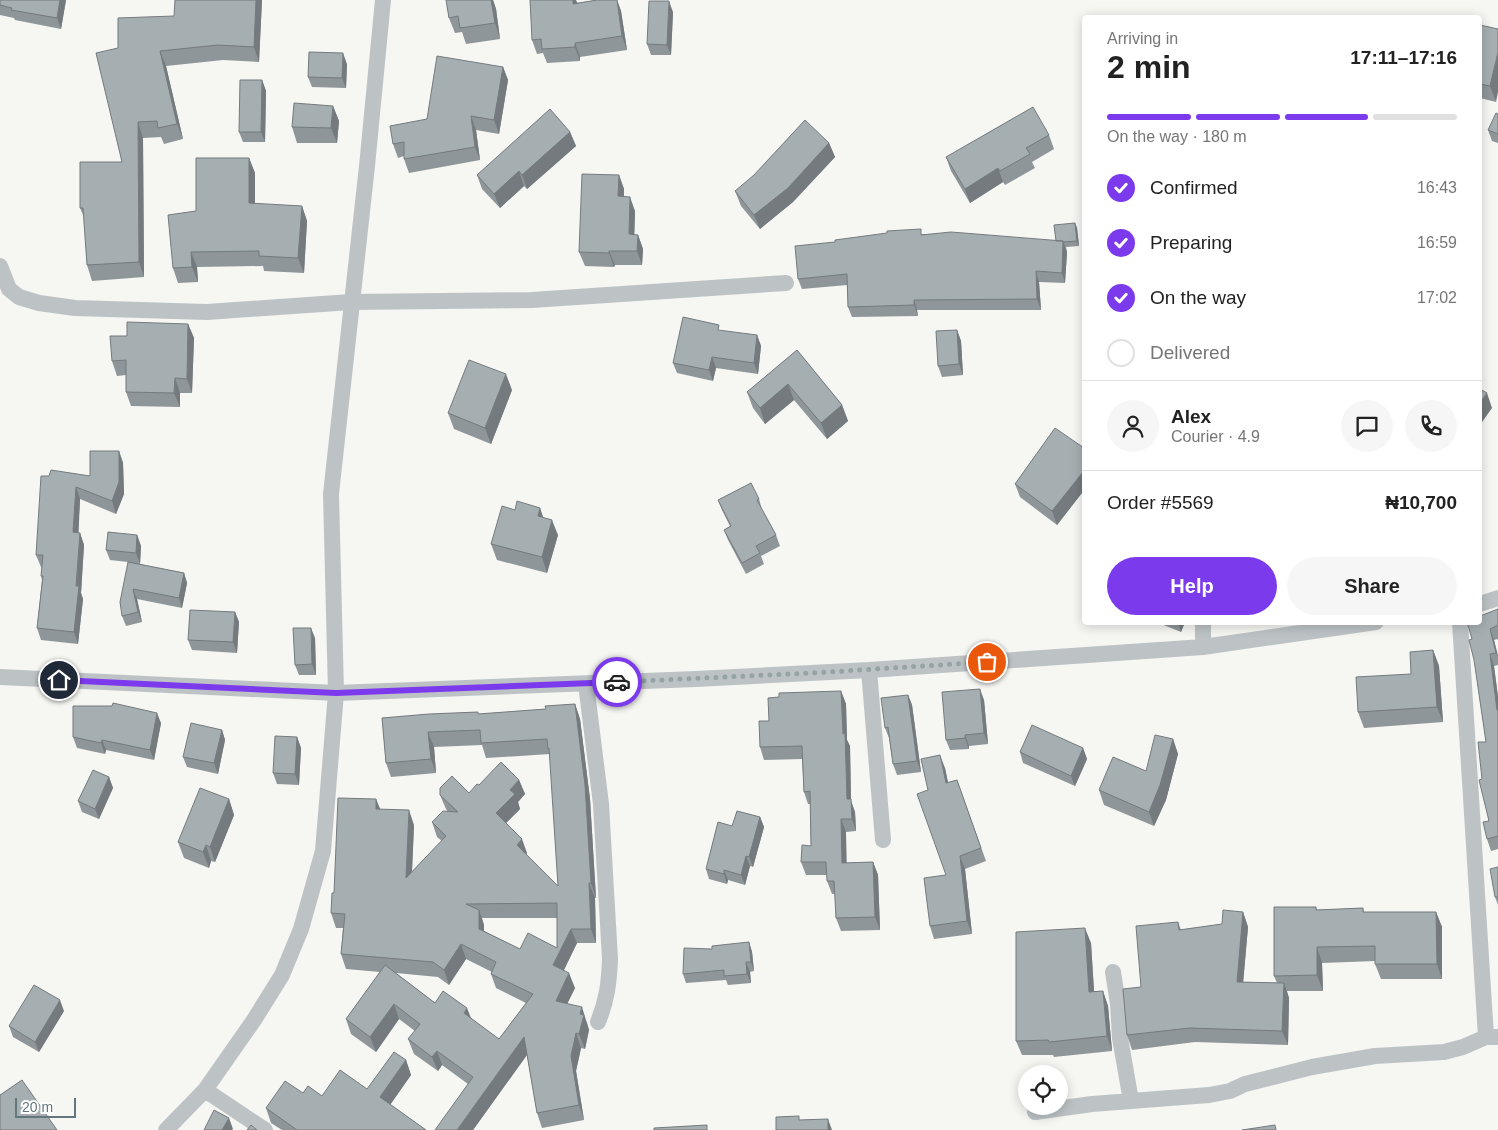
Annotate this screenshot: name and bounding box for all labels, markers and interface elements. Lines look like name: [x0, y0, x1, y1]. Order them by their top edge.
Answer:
text: Arriving in: [1107, 30, 1178, 47]
text: 17:11–17:16: [1350, 47, 1457, 68]
text: 2 min: [1107, 49, 1191, 85]
text: On the way · 180 m: [1107, 128, 1247, 145]
icon: check: [1107, 174, 1135, 202]
text: Confirmed: [1150, 177, 1238, 198]
text: 16:43: [1417, 179, 1457, 196]
icon: check: [1107, 229, 1135, 257]
text: Preparing: [1150, 232, 1232, 253]
text: 16:59: [1417, 234, 1457, 251]
icon: check: [1107, 284, 1135, 312]
text: On the way: [1150, 287, 1246, 308]
text: 17:02: [1417, 289, 1457, 306]
text: Delivered: [1150, 342, 1230, 363]
button: person: [1107, 400, 1159, 452]
button: chat: [1341, 400, 1393, 452]
button: phone: [1405, 400, 1457, 452]
text: Alex: [1171, 406, 1211, 427]
text: Courier · 4.9: [1171, 428, 1260, 445]
text: Order #5569: [1107, 492, 1214, 513]
text: ₦10,700: [1385, 492, 1457, 513]
button: Help: [1107, 557, 1277, 615]
button: Share: [1287, 557, 1457, 615]
pin: [966, 641, 1008, 683]
icon: bag: [973, 648, 1001, 676]
courier: [592, 657, 642, 707]
pin: [38, 659, 80, 701]
icon: home: [45, 666, 73, 694]
icon: car: [603, 668, 631, 696]
map controls: [1018, 1065, 1068, 1115]
button: locate: [1018, 1065, 1068, 1115]
scale bar: [15, 1095, 76, 1118]
text: 20 m: [22, 1099, 53, 1115]

